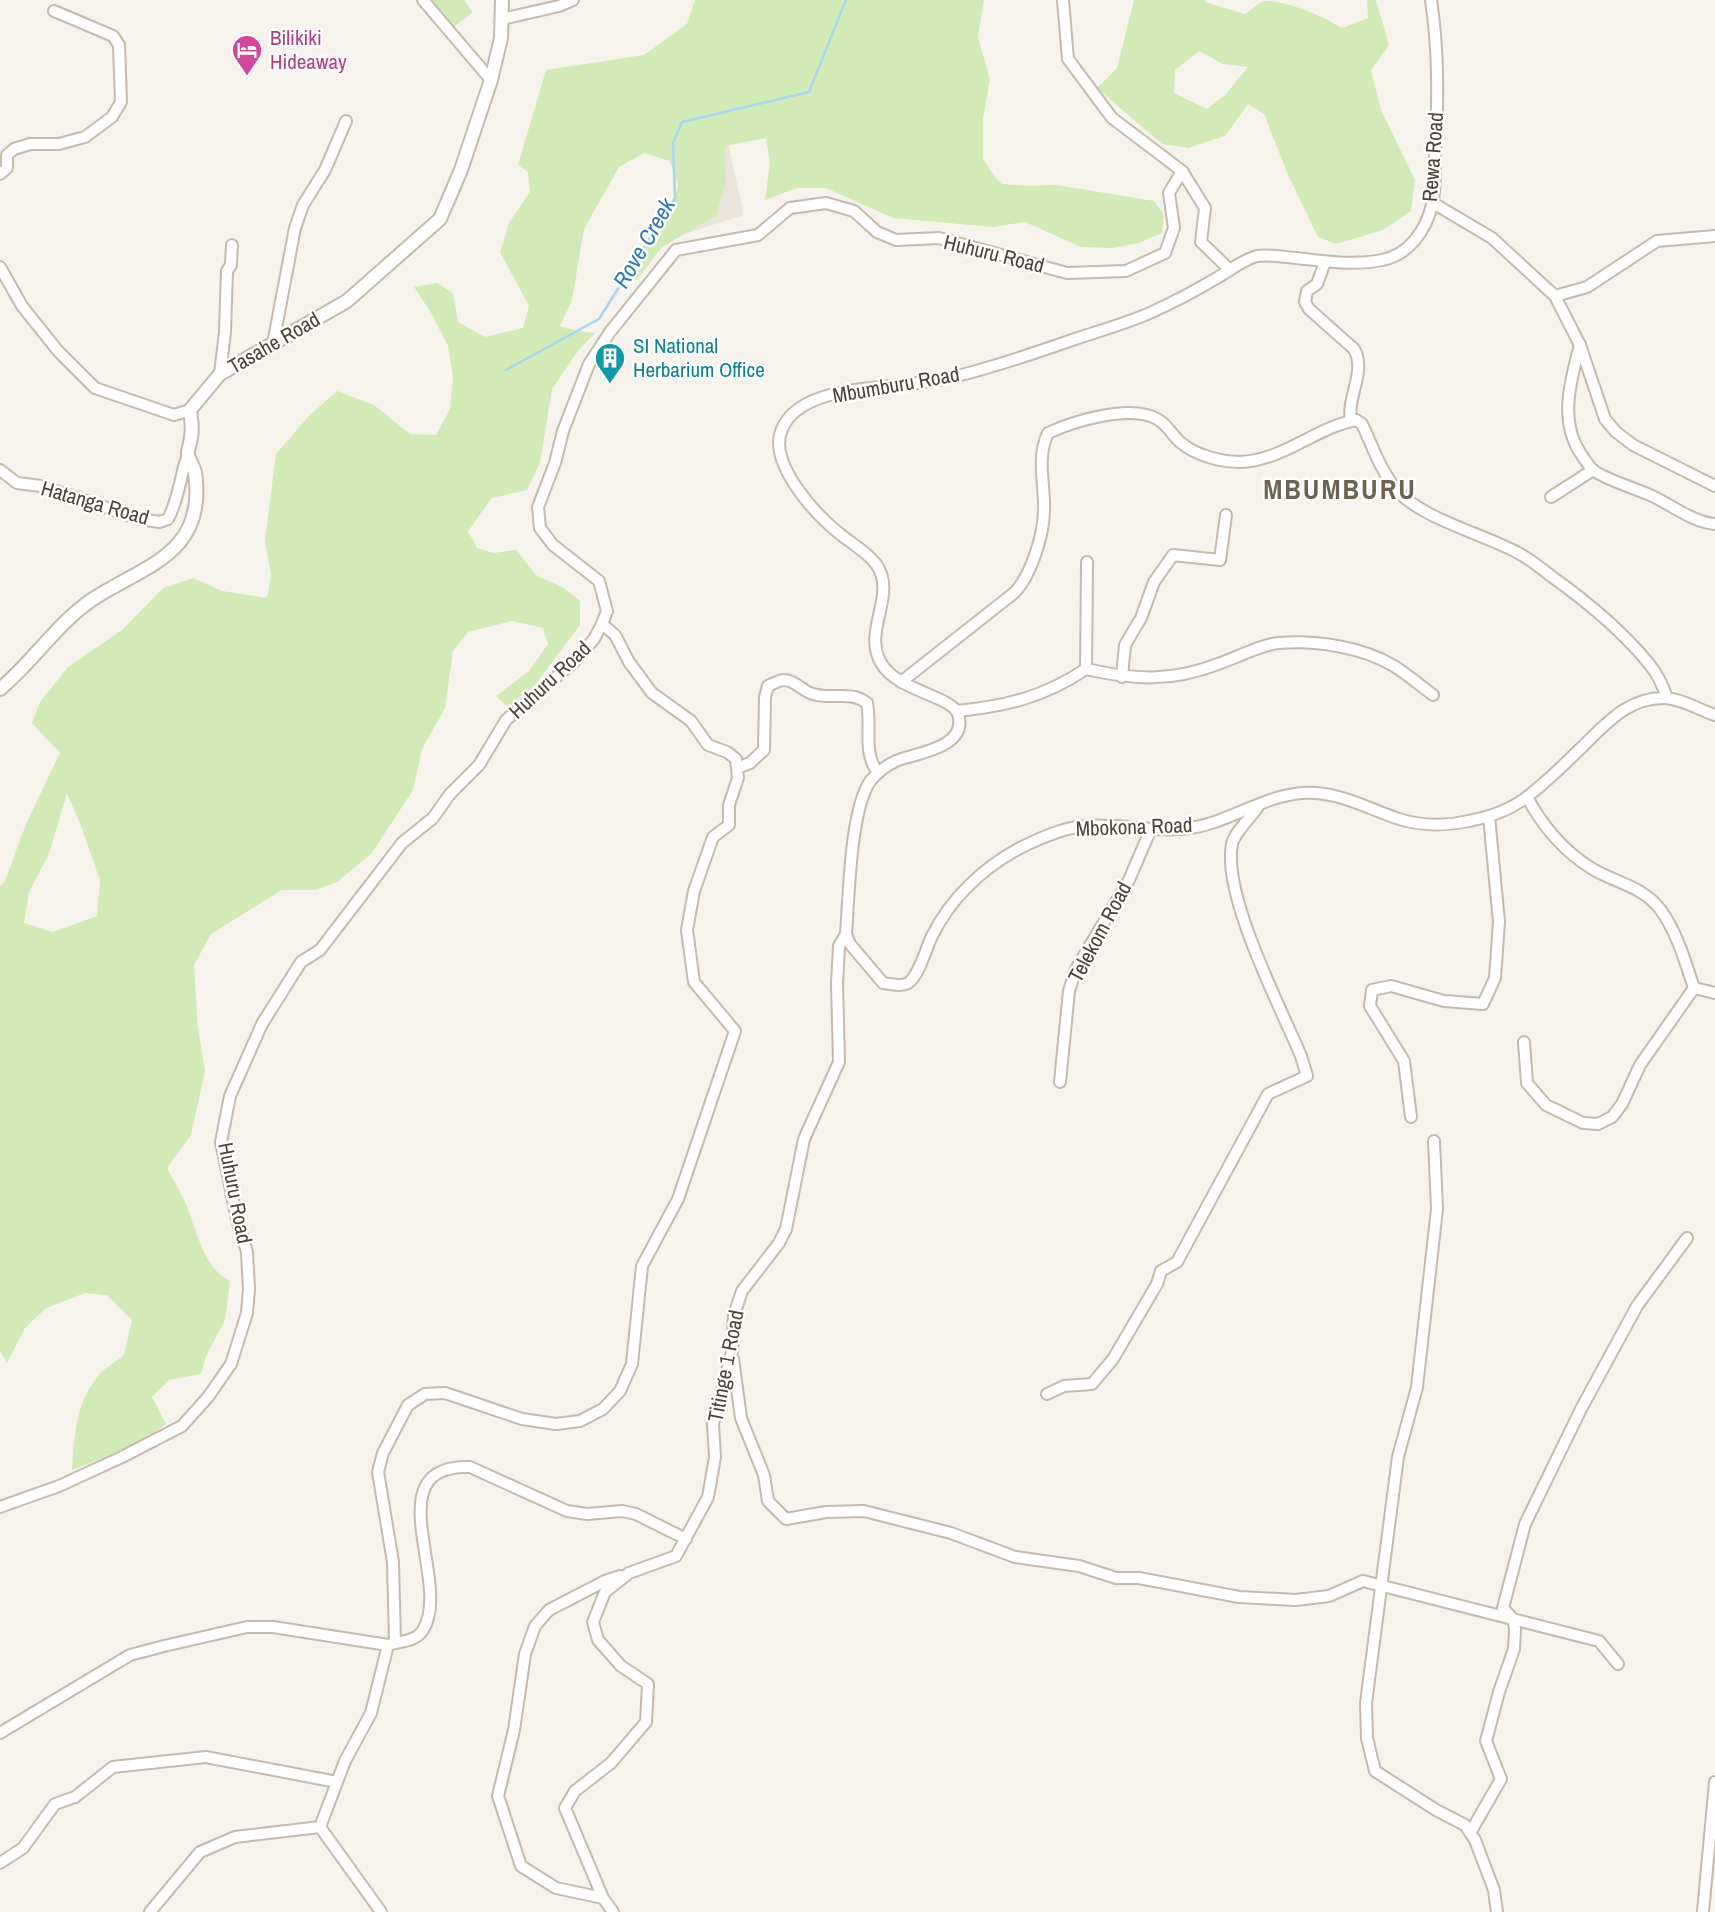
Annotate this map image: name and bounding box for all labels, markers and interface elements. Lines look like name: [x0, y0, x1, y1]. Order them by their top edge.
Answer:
place label: Bilikiki Hideaway: [270, 23, 347, 76]
hotel icon: Bilikiki Hideaway: [230, 33, 264, 77]
street label: Rewa Road: [1415, 111, 1450, 203]
water label: Rove Creek: [605, 191, 683, 294]
street label: Huhuru Road: [941, 227, 1047, 280]
street label: Tasahe Road: [222, 305, 325, 381]
place label: SI National Herbarium Office: [633, 331, 765, 384]
building icon: SI National Herbarium Office: [593, 341, 627, 385]
street label: Mbumburu Road: [830, 359, 962, 410]
district label: MBUMBURU: [1263, 470, 1417, 508]
street label: Hatanga Road: [38, 473, 153, 532]
street label: Huhuru Road: [502, 634, 597, 725]
street label: Mbokona Road: [1075, 810, 1193, 843]
street label: Telekom Road: [1061, 876, 1138, 987]
street label: Huhuru Road: [211, 1140, 259, 1246]
street label: Titinge 1 Road: [700, 1307, 751, 1424]

